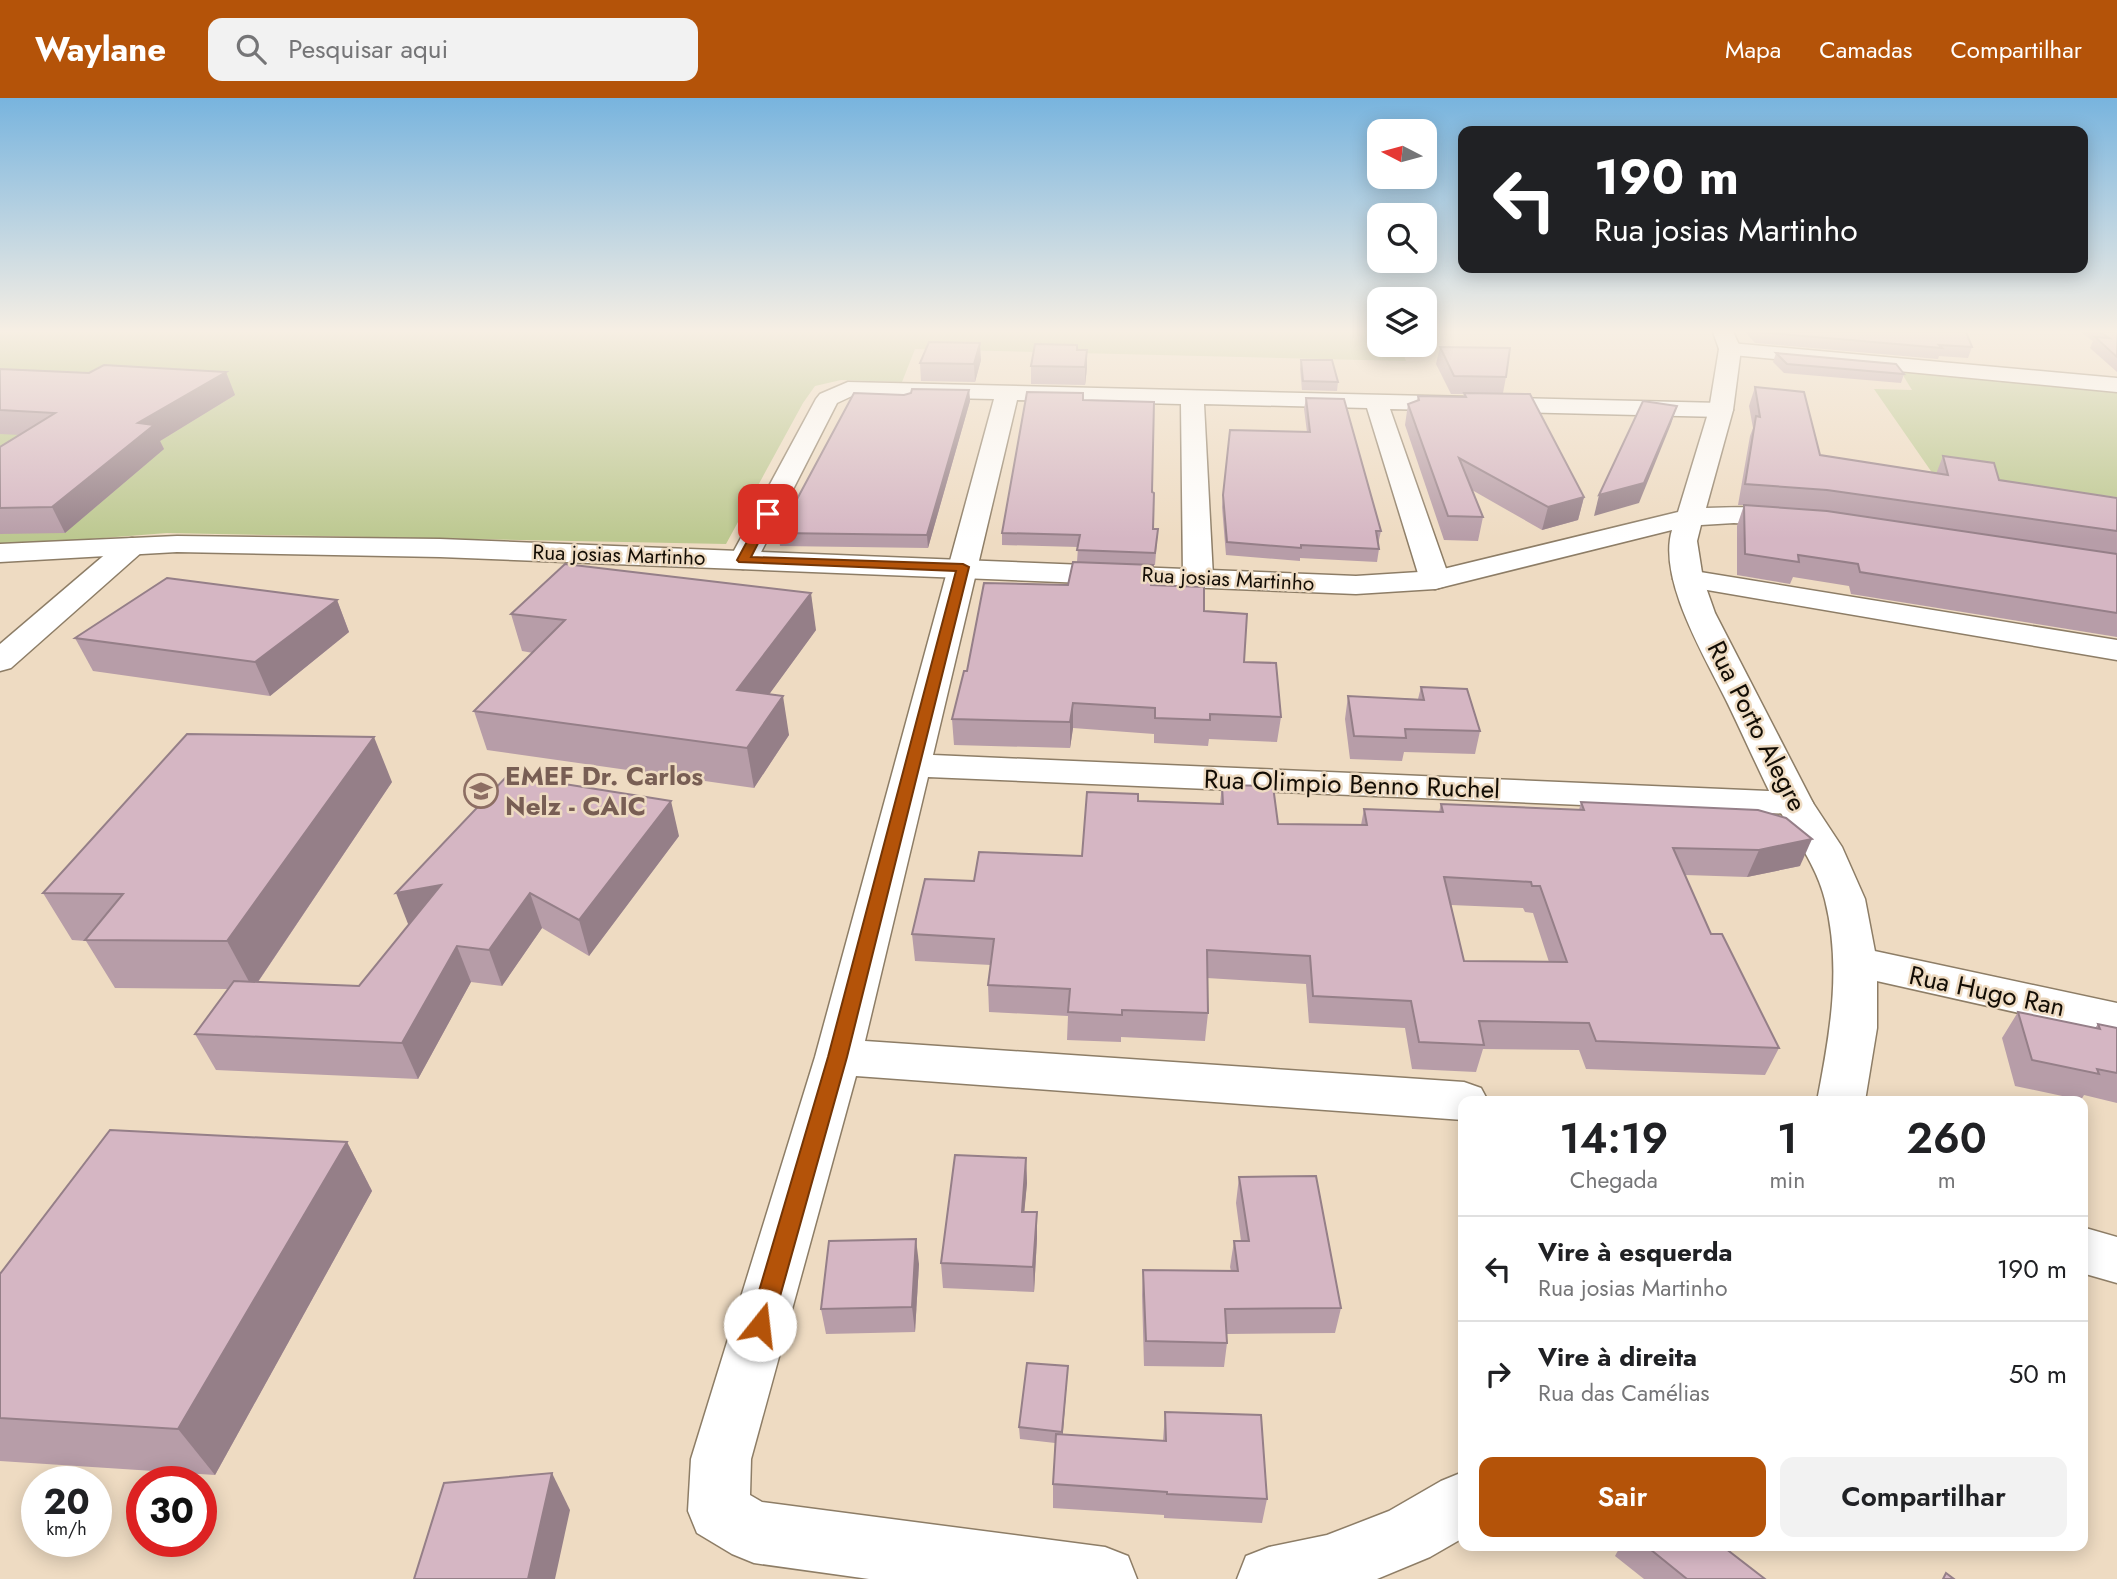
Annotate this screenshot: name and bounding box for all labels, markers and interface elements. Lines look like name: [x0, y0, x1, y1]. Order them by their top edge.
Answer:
search box: [208, 18, 698, 81]
text: Waylane: [35, 26, 166, 73]
icon: search: [232, 30, 270, 68]
text: Pesquisar aqui: [288, 30, 448, 68]
text: Mapa: [1725, 32, 1781, 67]
text: Camadas: [1819, 32, 1912, 67]
text: Compartilhar: [1950, 32, 2082, 67]
north arrow: [1367, 119, 1437, 189]
map controls: [1367, 119, 1437, 357]
text: 190 m: [1594, 142, 1739, 212]
icon: left: [1479, 154, 1570, 245]
button: search: [1367, 203, 1437, 273]
text: Rua josias Martinho: [1594, 207, 1858, 253]
button: layers: [1367, 287, 1437, 357]
pin: [738, 484, 798, 544]
icon: arrive: [749, 495, 787, 533]
street label: Rua josias Martinho: [532, 537, 706, 573]
street label: Rua josias Martinho: [1141, 559, 1315, 599]
street label: Rua Porto Alegre: [1698, 634, 1816, 818]
place label: EMEF Dr. Carlos Nelz - CAIC: [505, 757, 703, 825]
street label: Rua Olimpio Benno Ruchel: [1203, 760, 1501, 808]
school or university icon: EMEF Dr. Carlos Nelz - CAIC: [462, 772, 500, 810]
street label: Rua Hugo Ran: [1906, 956, 2068, 1026]
text: 14:19: [1559, 1108, 1668, 1169]
text: 1: [1777, 1108, 1798, 1169]
text: 260: [1907, 1108, 1987, 1169]
text: Chegada: [1570, 1163, 1658, 1197]
text: min: [1769, 1163, 1805, 1197]
text: m: [1938, 1163, 1956, 1197]
text: Vire à esquerda: [1538, 1233, 1733, 1271]
icon: left: [1479, 1250, 1517, 1288]
text: 190 m: [1997, 1250, 2067, 1288]
text: Rua josias Martinho: [1538, 1271, 1728, 1305]
position arrow: [723, 1288, 797, 1362]
text: Vire à direita: [1538, 1338, 1697, 1376]
icon: right: [1479, 1355, 1517, 1393]
text: 50 m: [2009, 1355, 2067, 1393]
text: Rua das Camélias: [1538, 1376, 1709, 1410]
button: Sair: [1479, 1457, 1766, 1537]
button: Compartilhar: [1780, 1457, 2067, 1537]
speed limit sign: 30: [126, 1466, 217, 1557]
text: 20: [43, 1477, 90, 1527]
text: km/h: [46, 1516, 87, 1542]

